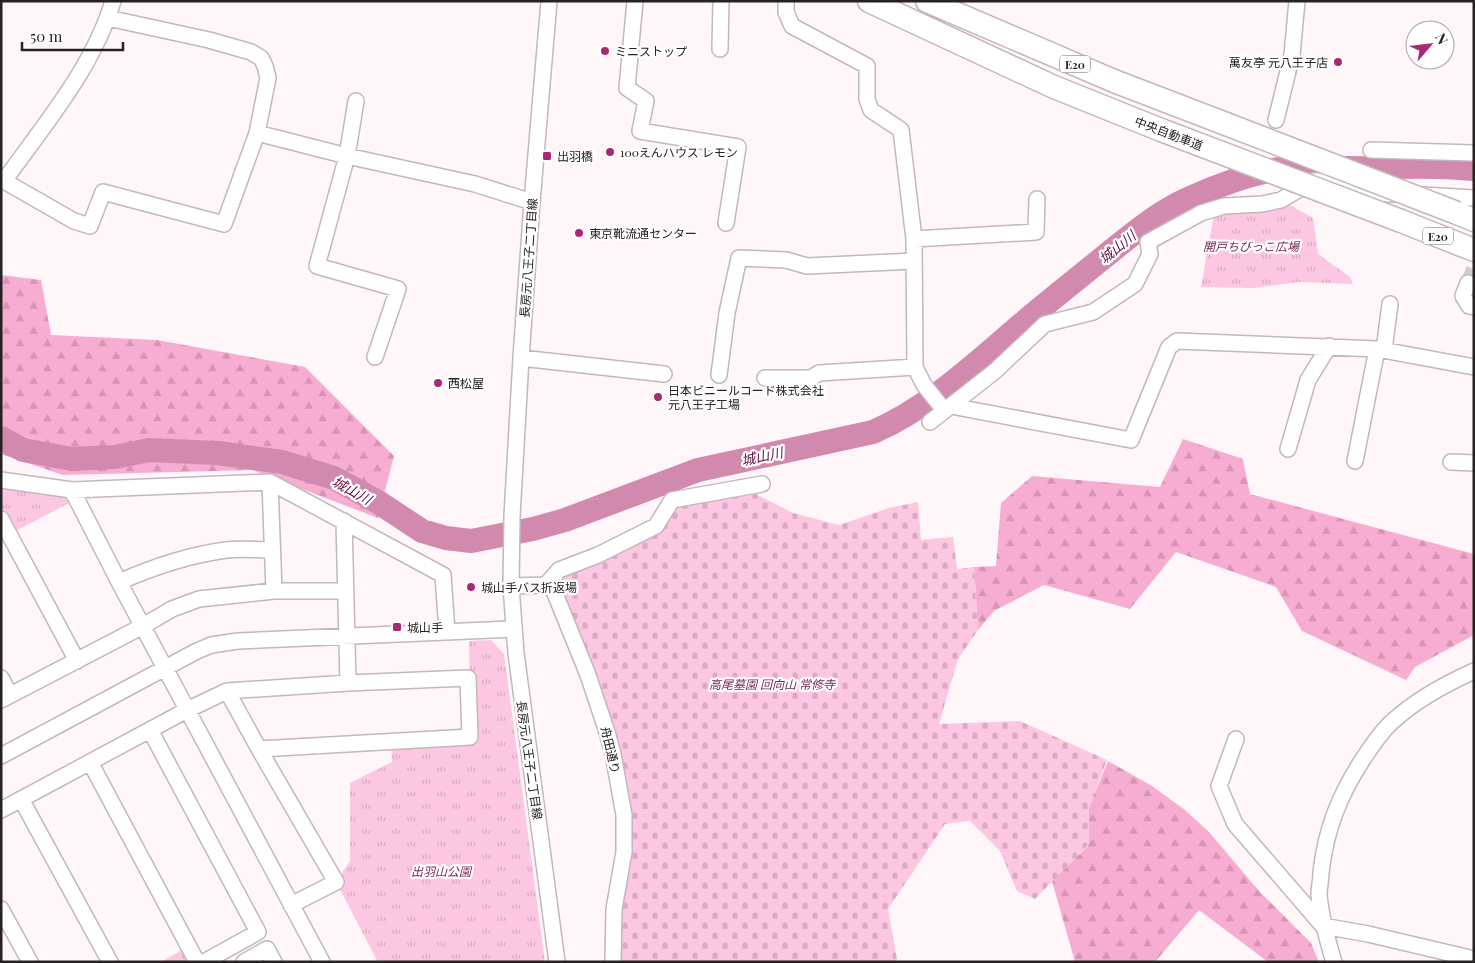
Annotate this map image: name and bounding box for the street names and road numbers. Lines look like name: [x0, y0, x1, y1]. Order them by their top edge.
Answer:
road number: E20: [1060, 56, 1090, 72]
street label: 中央自動車道: [1133, 113, 1205, 153]
street label: 長房元八王子二丁目線: [516, 198, 540, 318]
road number: E20: [1423, 228, 1453, 245]
street label: 長房元八王子二丁目線: [514, 699, 546, 821]
street label: 舟田通り: [598, 725, 624, 775]

